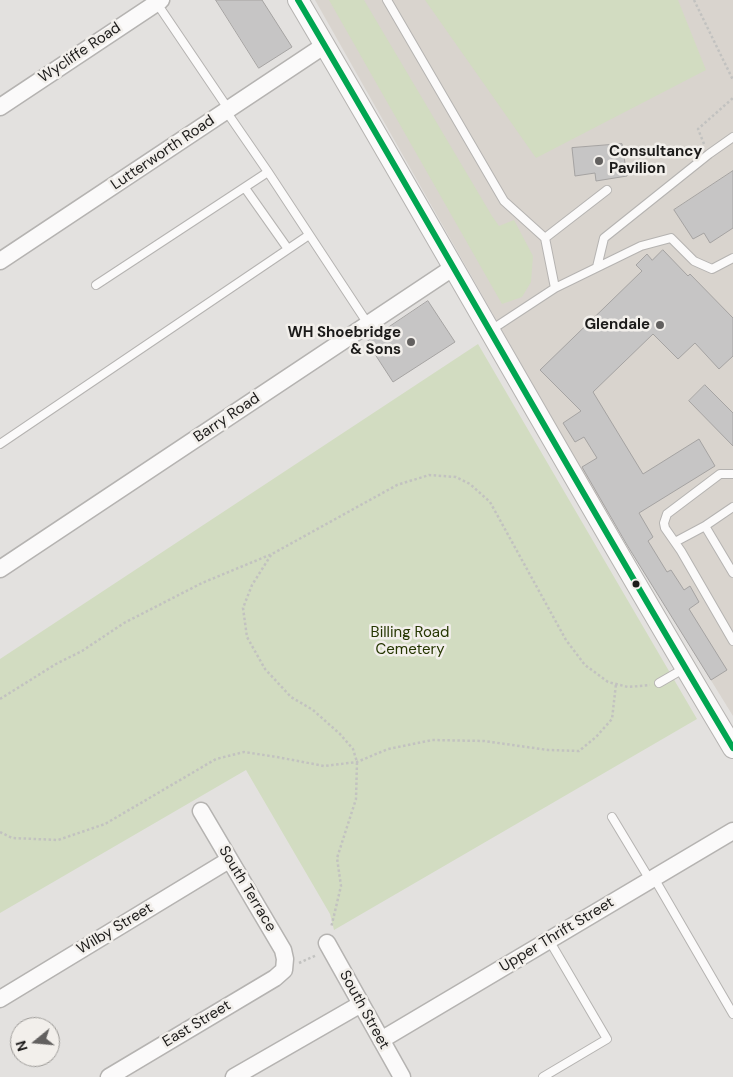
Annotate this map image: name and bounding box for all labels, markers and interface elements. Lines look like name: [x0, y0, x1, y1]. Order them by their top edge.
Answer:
street label: Wycliffe Road: [36, 19, 124, 87]
street label: Lutterworth Road: [108, 112, 218, 194]
place label: Consultancy Pavilion: [609, 143, 702, 178]
marker: Consultancy Pavilion: [593, 155, 605, 167]
place label: Glendale: [584, 316, 650, 334]
marker: Glendale: [654, 319, 666, 331]
place label: WH Shoebridge & Sons: [287, 324, 401, 359]
marker: WH Shoebridge & Sons: [405, 336, 417, 348]
street label: Barry Road: [191, 389, 263, 447]
unlabelled marker: [631, 579, 641, 589]
park label: Billing Road Cemetery: [371, 624, 449, 659]
street label: South Terrace: [214, 843, 280, 935]
street label: Upper Thrift Street: [497, 894, 617, 976]
street label: Wilby Street: [74, 899, 156, 959]
street label: South Street: [335, 968, 393, 1052]
street label: East Street: [160, 997, 234, 1051]
north arrow: [10, 1017, 60, 1067]
text: N: [12, 1039, 32, 1054]

